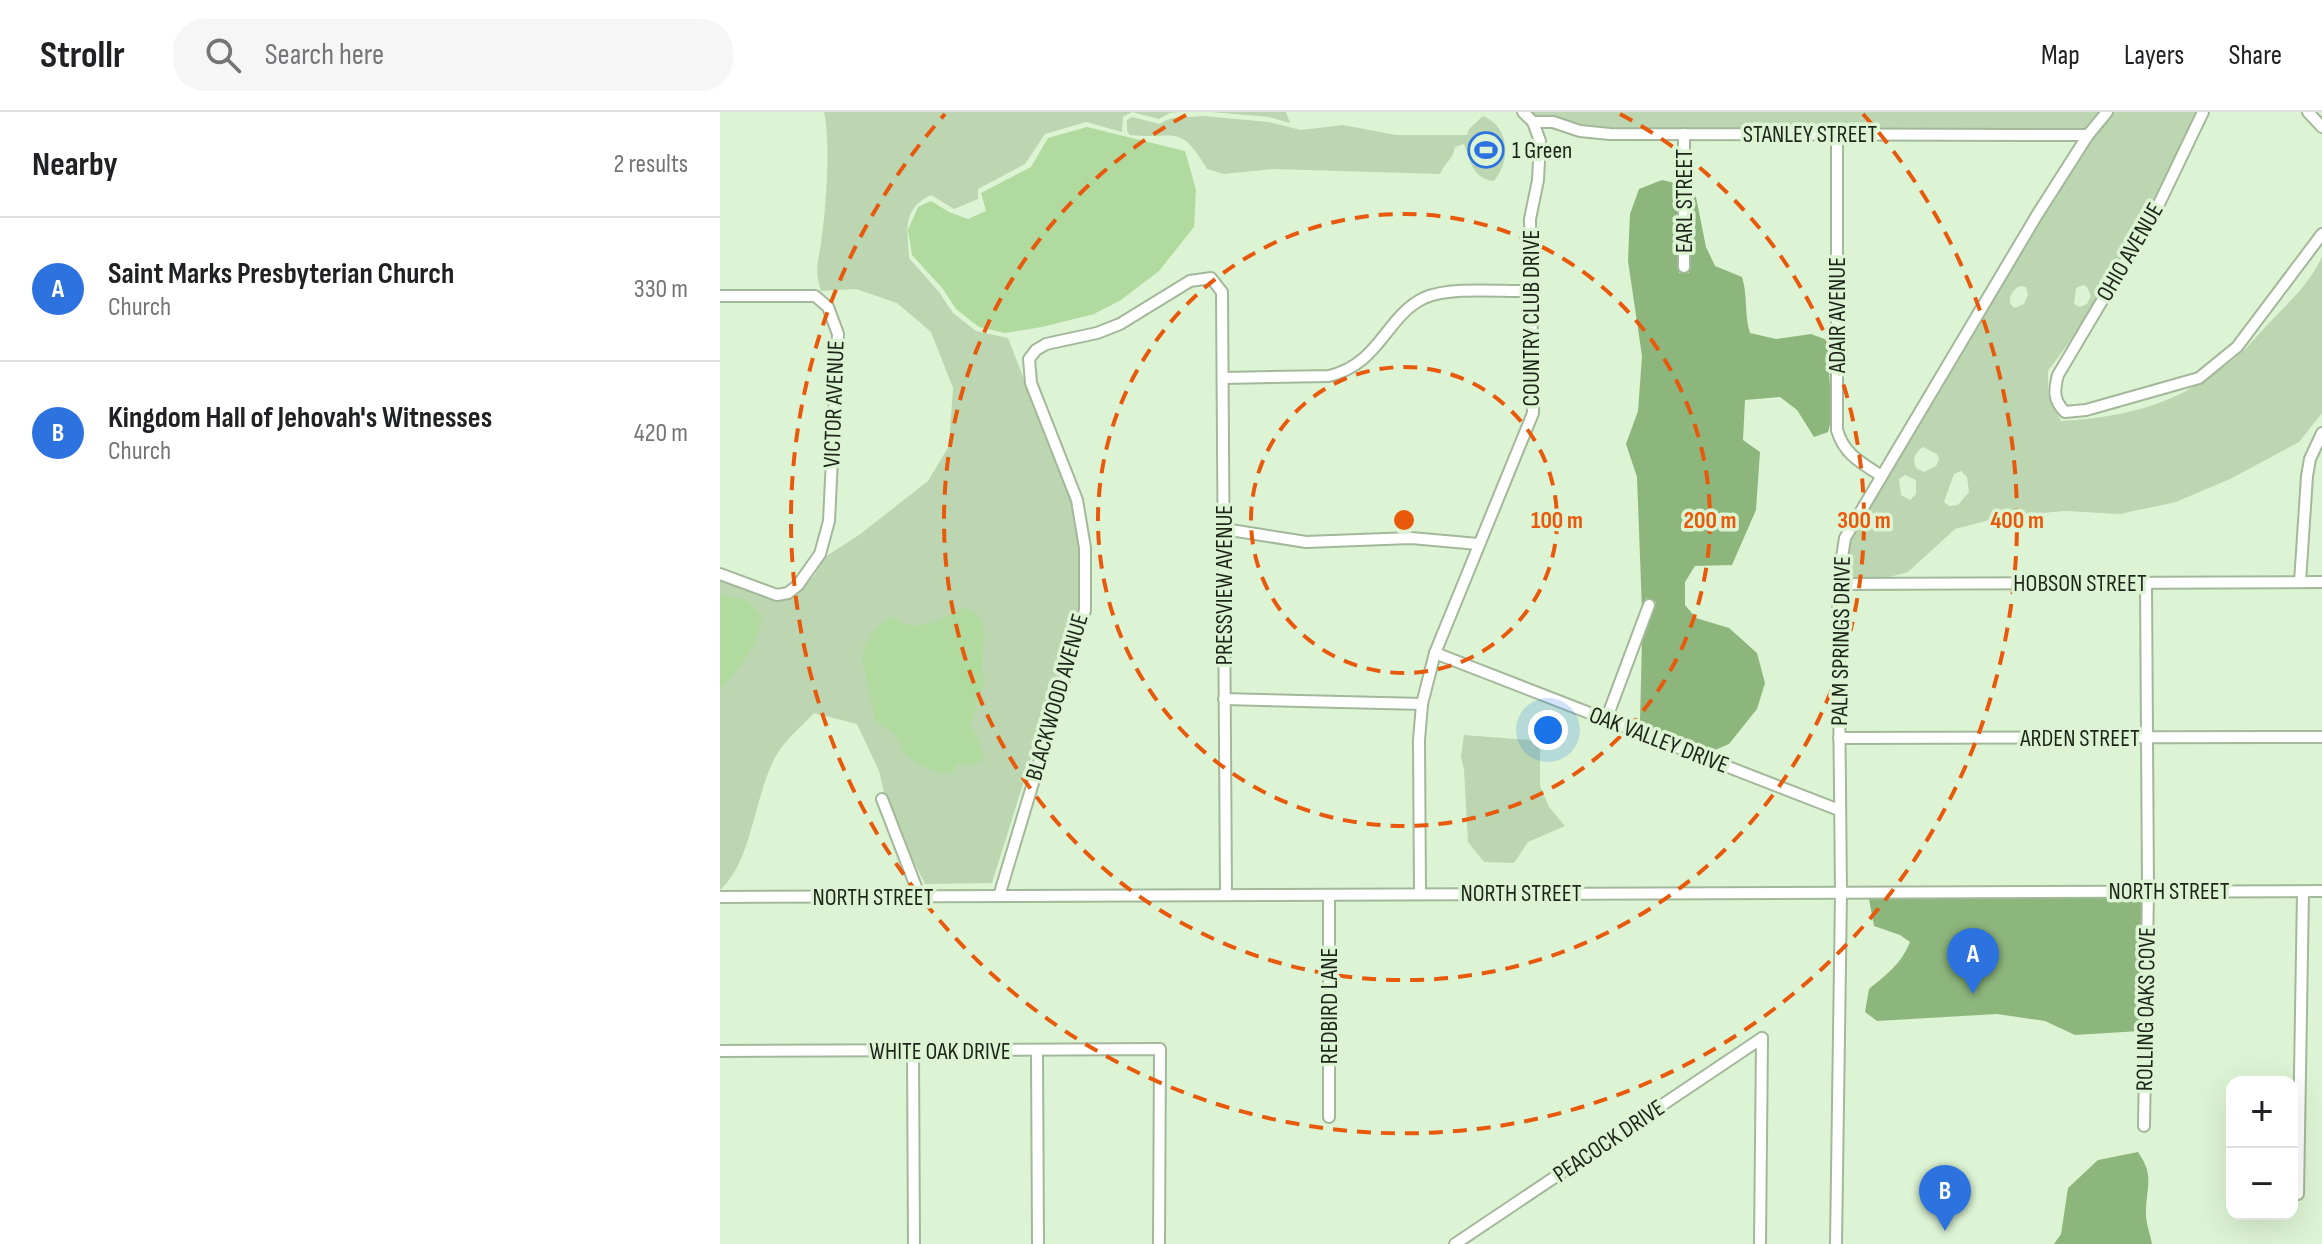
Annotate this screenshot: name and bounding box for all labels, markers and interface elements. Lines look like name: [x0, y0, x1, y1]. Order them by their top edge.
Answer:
search box: [173, 19, 733, 91]
text: Strollr: [40, 33, 125, 78]
icon: search: [201, 33, 245, 77]
text: Search here: [265, 37, 384, 73]
text: Map: [2041, 39, 2080, 72]
text: Layers: [2124, 39, 2184, 72]
text: Share: [2228, 39, 2282, 72]
street label: STANLEY STREET: [1743, 120, 1877, 149]
sports icon: 1 Green: [1467, 131, 1505, 169]
place label: 1 Green: [1512, 136, 1572, 165]
text: Nearby: [32, 144, 118, 185]
text: 2 results: [614, 149, 688, 180]
street label: EARL STREET: [1670, 149, 1699, 253]
street label: OHIO AVENUE: [2090, 198, 2170, 306]
street label: COUNTRY CLUB DRIVE: [1517, 230, 1546, 406]
text: Saint Marks Presbyterian Church: [108, 256, 454, 292]
street label: ADAIR AVENUE: [1823, 257, 1852, 374]
text: A: [52, 274, 64, 305]
text: 330 m: [634, 274, 688, 305]
text: Church: [108, 292, 171, 323]
street label: VICTOR AVENUE: [817, 340, 851, 468]
text: Kingdom Hall of Jehovah's Witnesses: [108, 400, 492, 436]
text: B: [52, 418, 64, 449]
text: 420 m: [634, 418, 688, 449]
text: Church: [108, 436, 171, 467]
street label: PRESSVIEW AVENUE: [1210, 505, 1239, 665]
centre of rings: [1390, 506, 1418, 534]
text: 100 m: [1531, 506, 1583, 535]
text: 200 m: [1683, 506, 1737, 535]
text: 300 m: [1837, 506, 1891, 535]
text: 400 m: [1990, 506, 2044, 535]
street label: PALM SPRINGS DRIVE: [1825, 556, 1857, 726]
street label: HOBSON STREET: [2013, 569, 2147, 598]
street label: BLACKWOOD AVENUE: [1019, 610, 1095, 784]
street label: OAK VALLEY DRIVE: [1585, 700, 1733, 780]
your location: [1528, 710, 1568, 750]
street label: ARDEN STREET: [2019, 724, 2140, 753]
street label: NORTH STREET: [2108, 877, 2230, 906]
street label: NORTH STREET: [1460, 879, 1582, 908]
street label: NORTH STREET: [812, 883, 934, 912]
street label: ROLLING OAKS COVE: [2130, 927, 2162, 1091]
pin: A: [1947, 928, 1999, 994]
street label: REDBIRD LANE: [1315, 948, 1344, 1064]
street label: WHITE OAK DRIVE: [869, 1037, 1011, 1066]
map controls: [2226, 1076, 2298, 1220]
button: +: [2226, 1076, 2298, 1148]
street label: PEACOCK DRIVE: [1548, 1093, 1670, 1189]
button: −: [2226, 1148, 2298, 1220]
pin: B: [1919, 1165, 1971, 1231]

